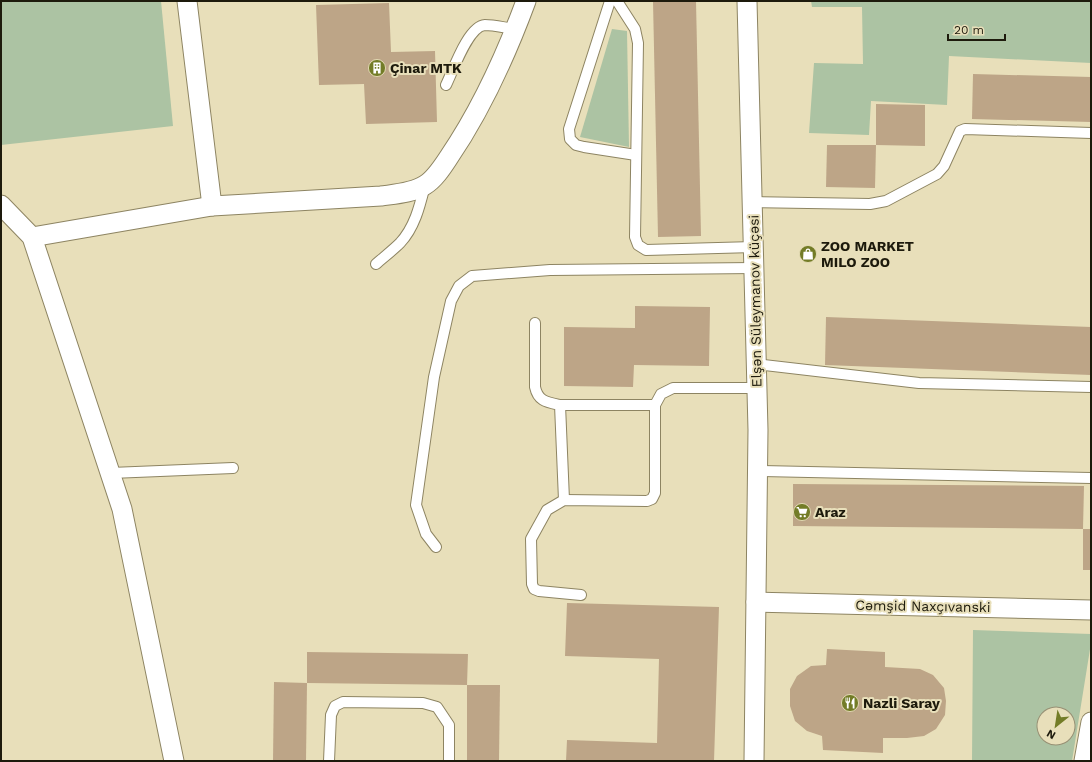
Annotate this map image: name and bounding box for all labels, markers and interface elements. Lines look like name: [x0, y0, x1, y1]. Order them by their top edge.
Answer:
scale bar: [948, 16, 1005, 42]
text: 20 m: [954, 23, 984, 37]
building icon: Çinar MTK: [367, 58, 387, 78]
place label: Çinar MTK: [390, 60, 462, 76]
street label: Elşən Süleymanov küçəsi: [745, 215, 765, 387]
place label: ZOO MARKET MILO ZOO: [821, 238, 914, 270]
shop icon: ZOO MARKET MILO ZOO: [798, 244, 818, 264]
supermarket icon: Araz: [792, 502, 812, 522]
place label: Araz: [815, 504, 846, 520]
street label: Cəmşid Naxçıvanski: [855, 597, 991, 615]
restaurant icon: Nazli Saray: [840, 693, 860, 713]
place label: Nazli Saray: [863, 695, 940, 711]
north arrow: [1036, 706, 1076, 746]
text: N: [1044, 727, 1058, 742]

